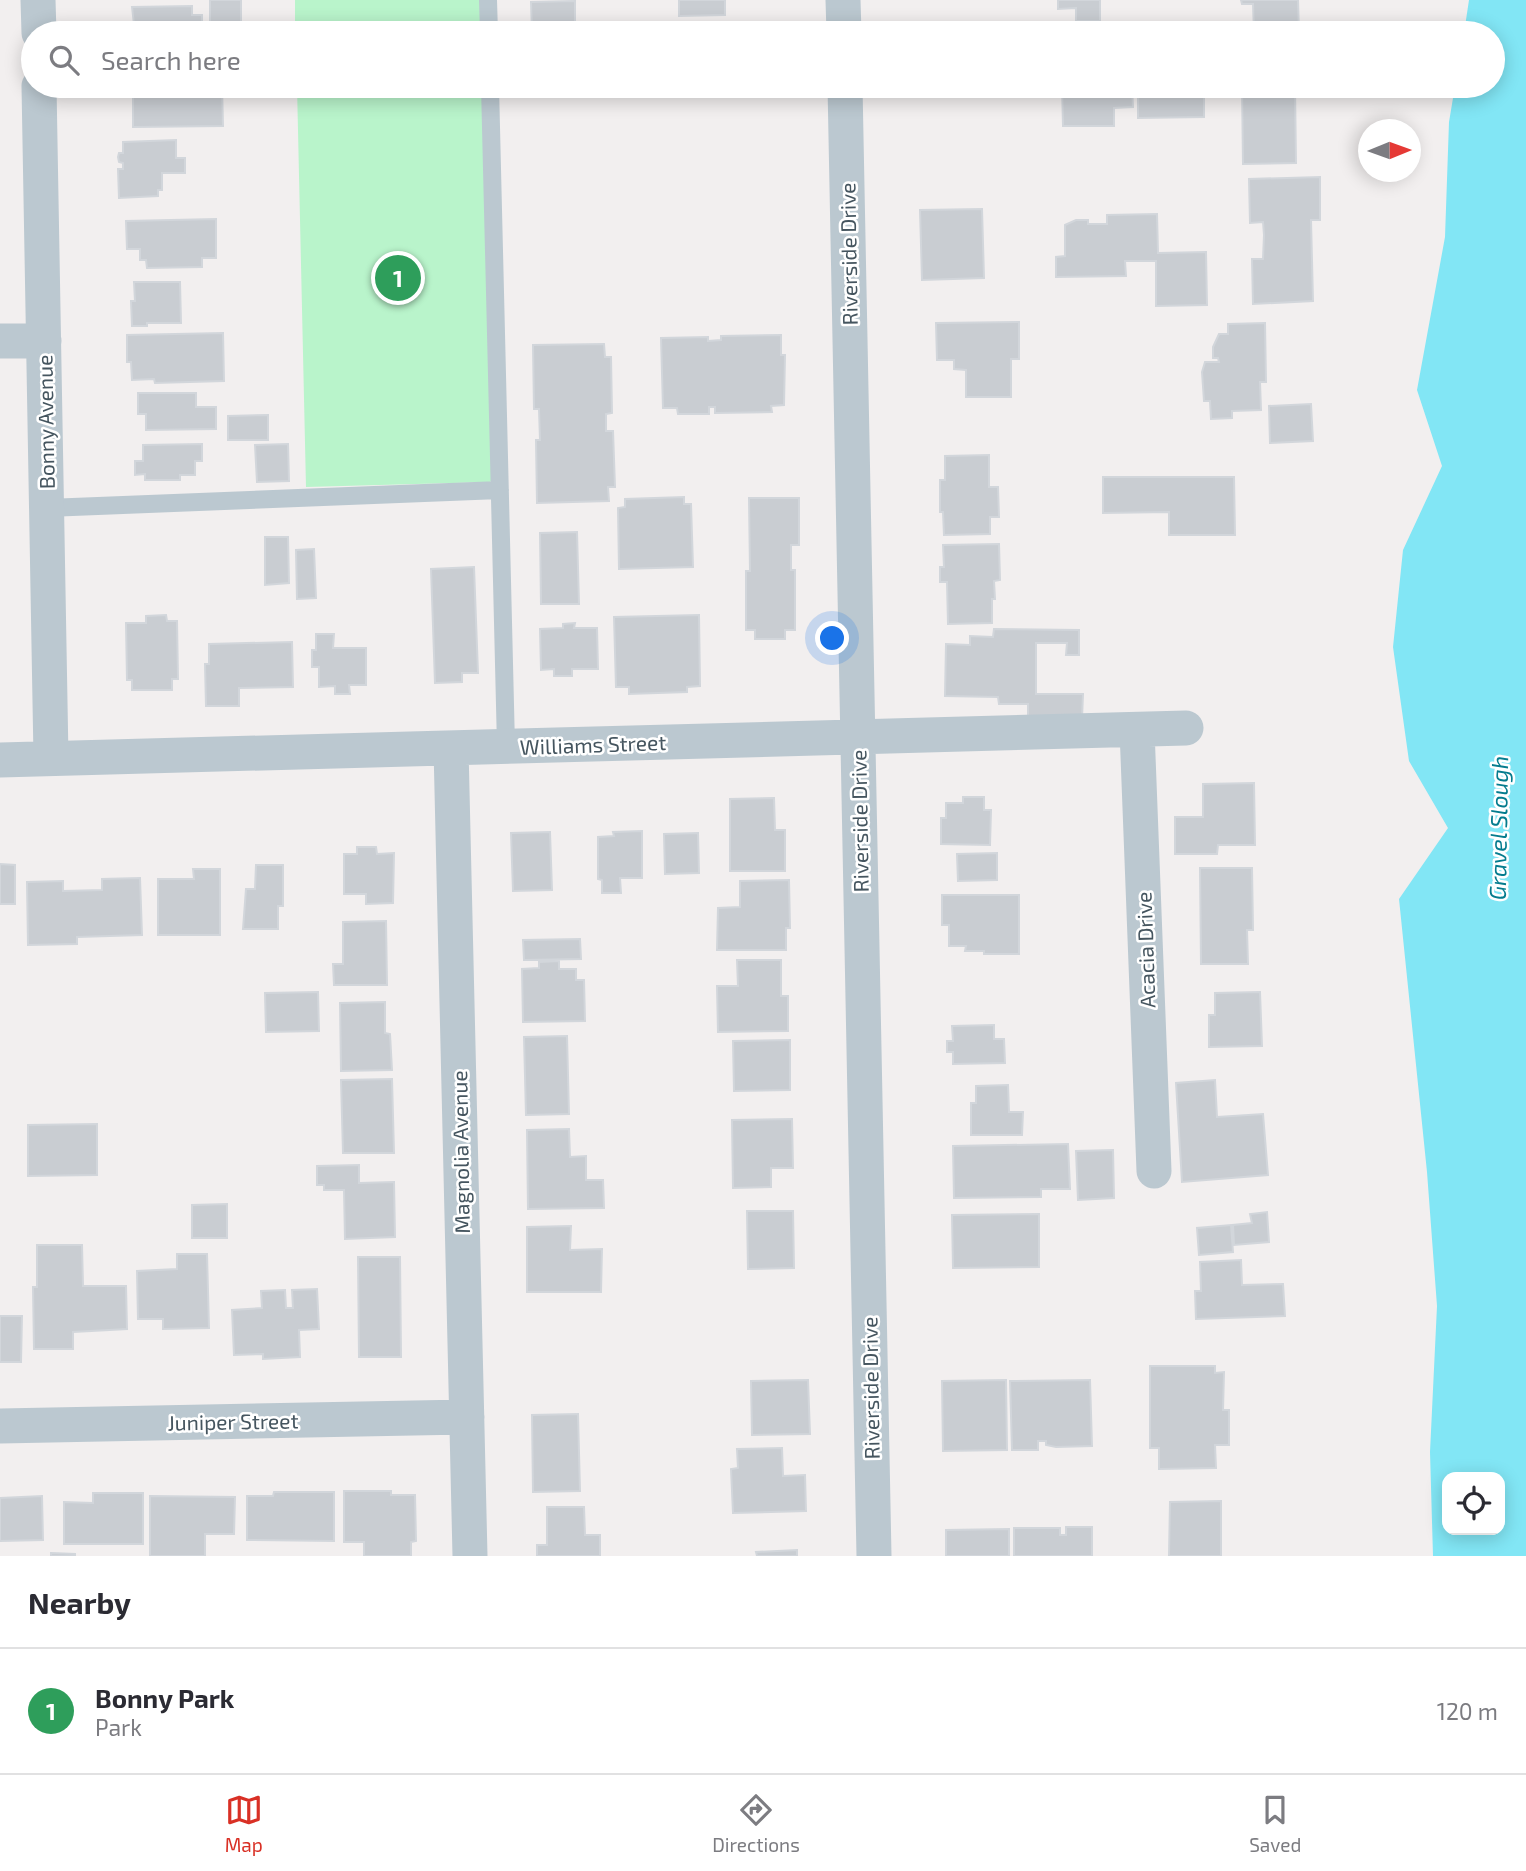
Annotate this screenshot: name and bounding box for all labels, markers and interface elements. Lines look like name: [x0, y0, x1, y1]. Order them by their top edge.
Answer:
search box: [21, 21, 1505, 98]
icon: search: [45, 41, 83, 79]
text: Search here: [101, 44, 241, 75]
north arrow: [1358, 119, 1421, 182]
street label: Riverside Drive: [834, 182, 862, 326]
pin: 1: [375, 252, 421, 304]
street label: Bonny Avenue: [31, 355, 59, 489]
your location: [815, 621, 849, 655]
street label: Williams Street: [519, 729, 667, 759]
street label: Riverside Drive: [845, 749, 873, 893]
water label: Gravel Slough: [1483, 756, 1513, 900]
street label: Acacia Drive: [1130, 891, 1160, 1009]
street label: Magnolia Avenue: [446, 1070, 474, 1234]
street label: Riverside Drive: [856, 1316, 884, 1460]
street label: Juniper Street: [167, 1407, 299, 1435]
map controls: [1442, 1472, 1505, 1535]
button: locate: [1442, 1472, 1505, 1535]
text: Nearby: [28, 1584, 131, 1620]
text: Bonny Park: [95, 1682, 234, 1713]
text: 1: [46, 1697, 56, 1725]
text: 120 m: [1437, 1697, 1498, 1725]
text: Park: [95, 1713, 142, 1741]
tab: Map: [225, 1791, 263, 1856]
tab: Directions: [712, 1791, 800, 1856]
tab: Saved: [1249, 1791, 1301, 1856]

